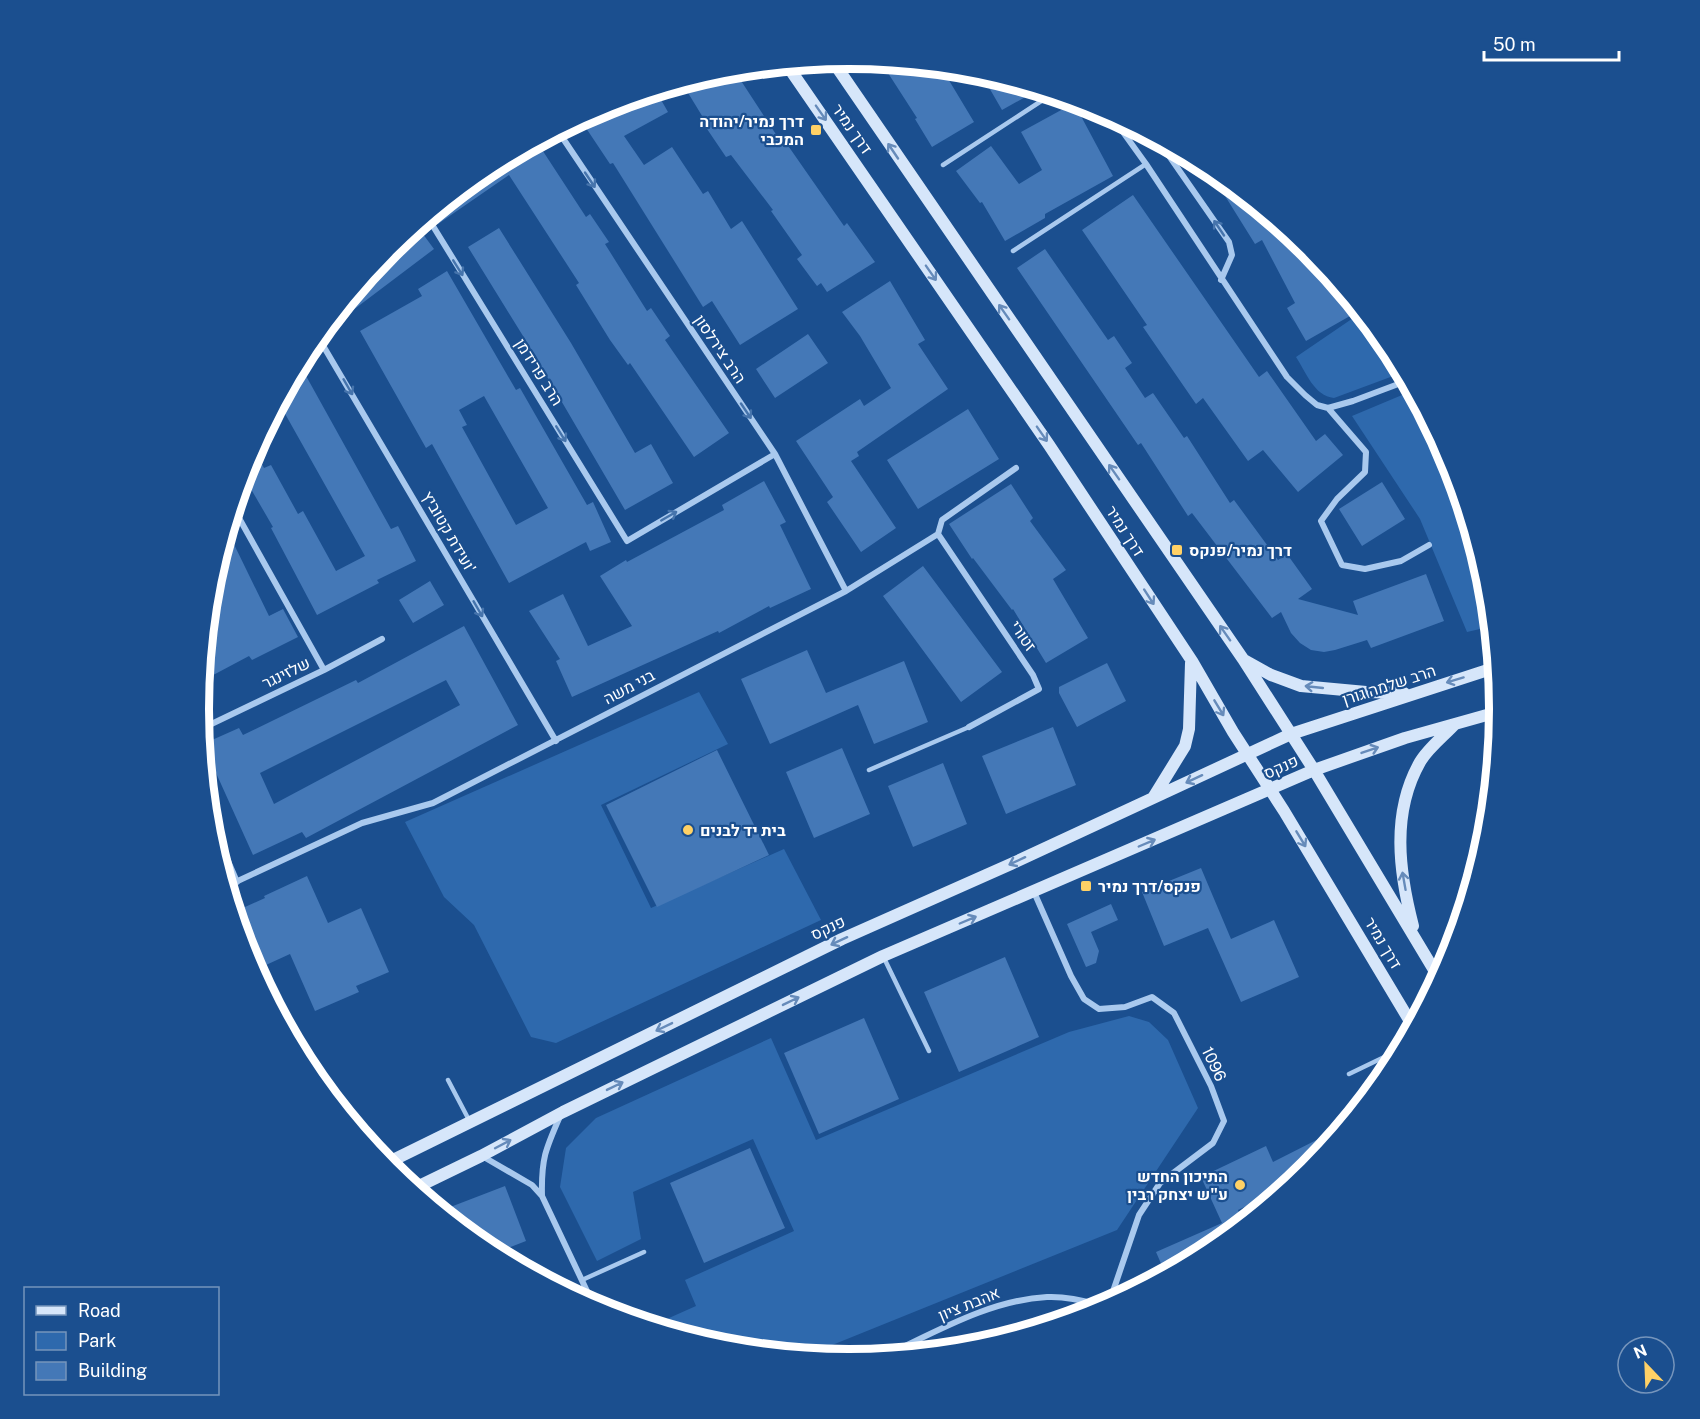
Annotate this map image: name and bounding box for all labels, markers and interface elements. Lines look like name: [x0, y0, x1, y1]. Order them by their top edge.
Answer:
scale bar: [1484, 24, 1619, 62]
text: 50 m: [1493, 34, 1536, 55]
street label: דרך נמיר: [828, 100, 876, 158]
one-way arrow: [815, 104, 827, 120]
place label: דרך נמיר/יהודה המכבי: [699, 112, 804, 149]
marker: דרך נמיר/יהודה המכבי: [809, 123, 823, 137]
one-way arrow: [887, 143, 899, 160]
one-way arrow: [584, 171, 596, 187]
one-way arrow: [1213, 220, 1225, 236]
one-way arrow: [453, 259, 465, 276]
one-way arrow: [925, 265, 937, 281]
one-way arrow: [998, 304, 1010, 320]
street label: הרב צירלסון: [690, 311, 750, 387]
street label: הרב פרידמן: [511, 335, 567, 409]
one-way arrow: [342, 378, 354, 395]
one-way arrow: [740, 403, 752, 419]
one-way arrow: [555, 425, 567, 442]
one-way arrow: [1036, 425, 1048, 442]
one-way arrow: [1108, 464, 1120, 481]
street label: ועידת קטוביץ': [418, 488, 480, 576]
street label: דרך נמיר: [1102, 502, 1148, 560]
one-way arrow: [660, 510, 677, 522]
place label: דרך נמיר/פנקס: [1189, 541, 1292, 560]
marker: דרך נמיר/פנקס: [1170, 543, 1184, 557]
one-way arrow: [1143, 588, 1155, 605]
one-way arrow: [473, 600, 485, 617]
street label: זטורי: [1006, 617, 1040, 655]
one-way arrow: [1219, 625, 1231, 641]
street label: שלזינגר: [259, 653, 313, 693]
street label: הרב שלמה גורן: [1340, 661, 1438, 709]
street label: בני משה: [600, 665, 658, 708]
one-way arrow: [1446, 675, 1465, 686]
one-way arrow: [1304, 681, 1324, 692]
one-way arrow: [1214, 699, 1226, 716]
one-way arrow: [1360, 744, 1378, 755]
street label: פנקס: [1261, 751, 1301, 783]
one-way arrow: [1186, 774, 1204, 786]
place label: בית יד לבנים: [700, 821, 786, 840]
marker: בית יד לבנים: [681, 823, 695, 837]
one-way arrow: [1296, 830, 1308, 847]
one-way arrow: [1137, 837, 1156, 848]
one-way arrow: [1009, 856, 1027, 868]
one-way arrow: [1398, 872, 1409, 892]
place label: פנקס/דרך נמיר: [1098, 877, 1201, 896]
marker: פנקס/דרך נמיר: [1079, 879, 1093, 893]
street label: פנקס: [808, 912, 848, 944]
one-way arrow: [958, 914, 977, 925]
street label: דרך נמיר: [1360, 914, 1406, 972]
one-way arrow: [831, 935, 849, 947]
one-way arrow: [781, 995, 799, 1006]
one-way arrow: [656, 1021, 674, 1033]
street label: 1096: [1198, 1044, 1230, 1084]
one-way arrow: [606, 1080, 624, 1092]
one-way arrow: [494, 1138, 511, 1150]
place label: התיכון החדש ע"ש יצחק רבין: [1127, 1167, 1228, 1204]
marker: התיכון החדש ע"ש יצחק רבין: [1233, 1178, 1247, 1192]
street label: אהבת ציון: [935, 1283, 1003, 1325]
legend: [24, 1287, 219, 1395]
text: Road: [78, 1300, 121, 1321]
text: Park: [78, 1330, 116, 1351]
north arrow: [1616, 1335, 1676, 1395]
text: N: [1631, 1340, 1650, 1363]
text: Building: [78, 1360, 147, 1381]

